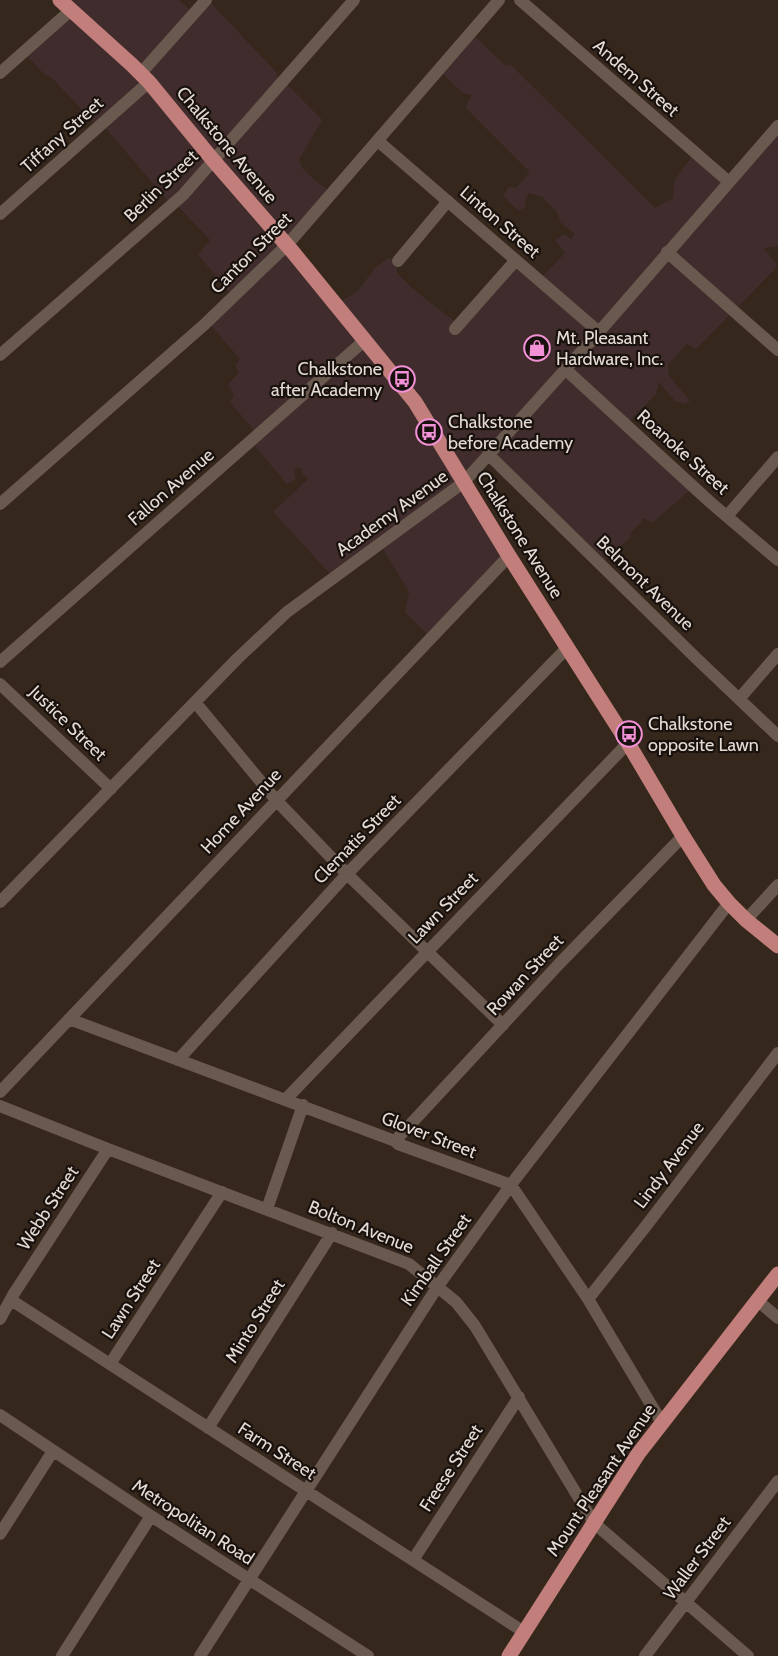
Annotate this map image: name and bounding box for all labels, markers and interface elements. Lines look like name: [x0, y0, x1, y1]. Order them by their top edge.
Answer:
street label: Andem Street: [589, 35, 683, 121]
street label: Chalkstone Avenue: [172, 82, 282, 208]
street label: Tiffany Street: [16, 92, 108, 178]
street label: Berlin Street: [120, 145, 202, 227]
street label: Linton Street: [455, 181, 545, 263]
street label: Canton Street: [206, 208, 296, 298]
place label: Mt. Pleasant Hardware, Inc.: [556, 327, 663, 370]
shop icon: Mt. Pleasant Hardware, Inc.: [522, 333, 552, 363]
place label: Chalkstone after Academy: [271, 358, 382, 401]
bus stop icon: Chalkstone after Academy: [387, 364, 417, 394]
street label: Roanoke Street: [632, 405, 734, 499]
place label: Chalkstone before Academy: [448, 411, 573, 454]
bus stop icon: Chalkstone before Academy: [414, 417, 444, 447]
street label: Fallon Avenue: [124, 444, 218, 530]
street label: Academy Avenue: [332, 465, 452, 561]
street label: Chalkstone Avenue: [472, 467, 568, 603]
street label: Belmont Avenue: [592, 531, 698, 635]
street label: Justice Street: [24, 680, 111, 765]
place label: Chalkstone opposite Lawn: [648, 713, 759, 756]
bus stop icon: Chalkstone opposite Lawn: [614, 719, 644, 749]
street label: Home Avenue: [196, 764, 286, 858]
street label: Clematis Street: [309, 790, 405, 888]
street label: Lawn Street: [404, 868, 482, 948]
street label: Rowan Street: [482, 930, 568, 1020]
street label: Glover Street: [378, 1107, 480, 1163]
street label: Lindy Avenue: [629, 1117, 709, 1213]
street label: Webb Street: [13, 1162, 83, 1254]
street label: Bolton Avenue: [305, 1196, 417, 1258]
street label: Kimball Street: [396, 1210, 476, 1310]
street label: Lawn Street: [97, 1255, 165, 1343]
street label: Minto Street: [221, 1275, 289, 1367]
street label: Mount Pleasant Avenue: [542, 1400, 660, 1560]
street label: Farm Street: [234, 1418, 320, 1484]
street label: Freese Street: [415, 1420, 487, 1516]
street label: Metropolitan Road: [128, 1474, 258, 1570]
street label: Waller Street: [659, 1512, 735, 1604]

